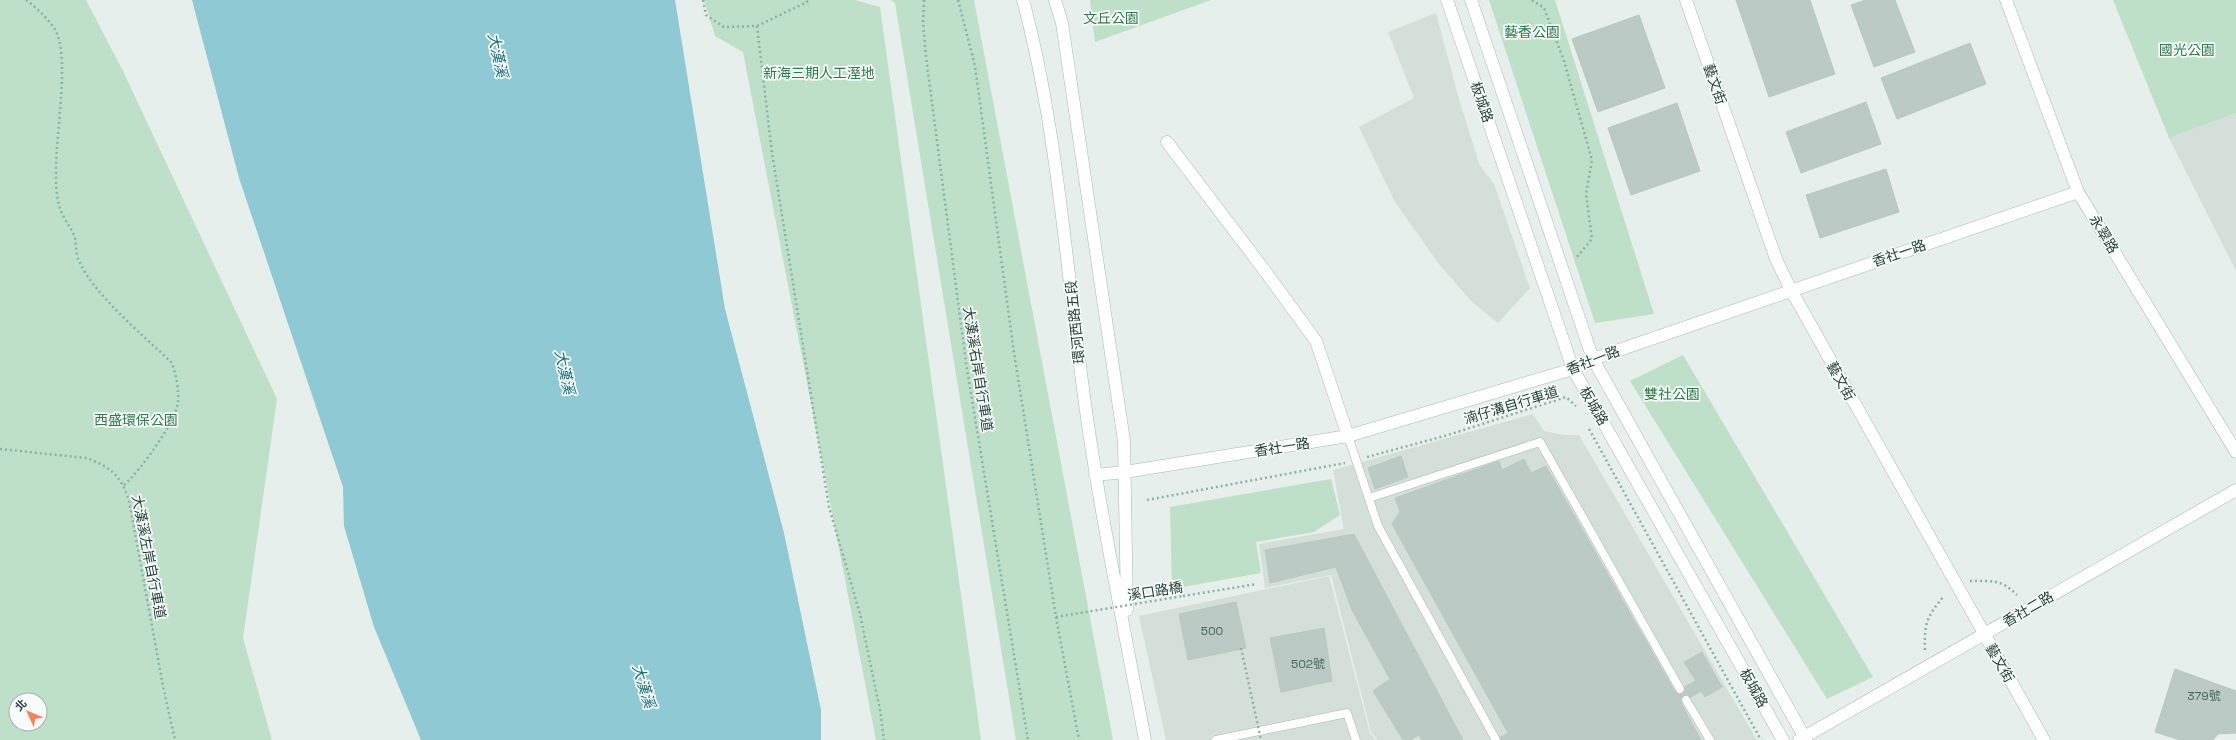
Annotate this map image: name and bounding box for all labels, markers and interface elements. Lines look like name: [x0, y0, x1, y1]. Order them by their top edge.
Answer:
park label: 文丘公園: [1083, 9, 1139, 27]
park label: 藝香公園: [1504, 23, 1560, 41]
water label: 大漢溪: [484, 31, 512, 81]
park label: 國光公園: [2159, 41, 2215, 59]
street label: 藝文街: [1700, 61, 1730, 107]
park label: 新海三期人工溼地: [763, 64, 875, 82]
street label: 板城路: [1467, 79, 1497, 125]
street label: 永翠路: [2085, 211, 2123, 257]
street label: 香社一路: [1870, 235, 1928, 271]
street label: 環河西路五段: [1062, 279, 1088, 365]
street label: 大漢溪右岸自行車道: [959, 305, 997, 433]
street label: 香社一路: [1564, 342, 1622, 378]
water label: 大漢溪: [551, 348, 579, 398]
street label: 藝文街: [1823, 358, 1859, 404]
street label: 湳仔溝自行車道: [1462, 382, 1560, 428]
street label: 板城路: [1576, 383, 1612, 429]
park label: 雙社公園: [1644, 385, 1700, 403]
park label: 西盛環保公園: [94, 411, 178, 429]
street label: 香社一路: [1253, 434, 1311, 460]
street label: 大漢溪左岸自行車道: [128, 493, 170, 621]
street label: 溪口路橋: [1126, 578, 1184, 604]
street label: 香社二路: [1999, 587, 2057, 631]
house number: 500: [1201, 623, 1223, 639]
street label: 藝文街: [1982, 640, 2018, 686]
house number: 502號: [1291, 656, 1325, 672]
water label: 大漢溪: [628, 662, 660, 712]
street label: 板城路: [1736, 665, 1772, 711]
house number: 379號: [2187, 688, 2221, 704]
north arrow: [8, 692, 48, 732]
text: 北: [12, 696, 30, 714]

